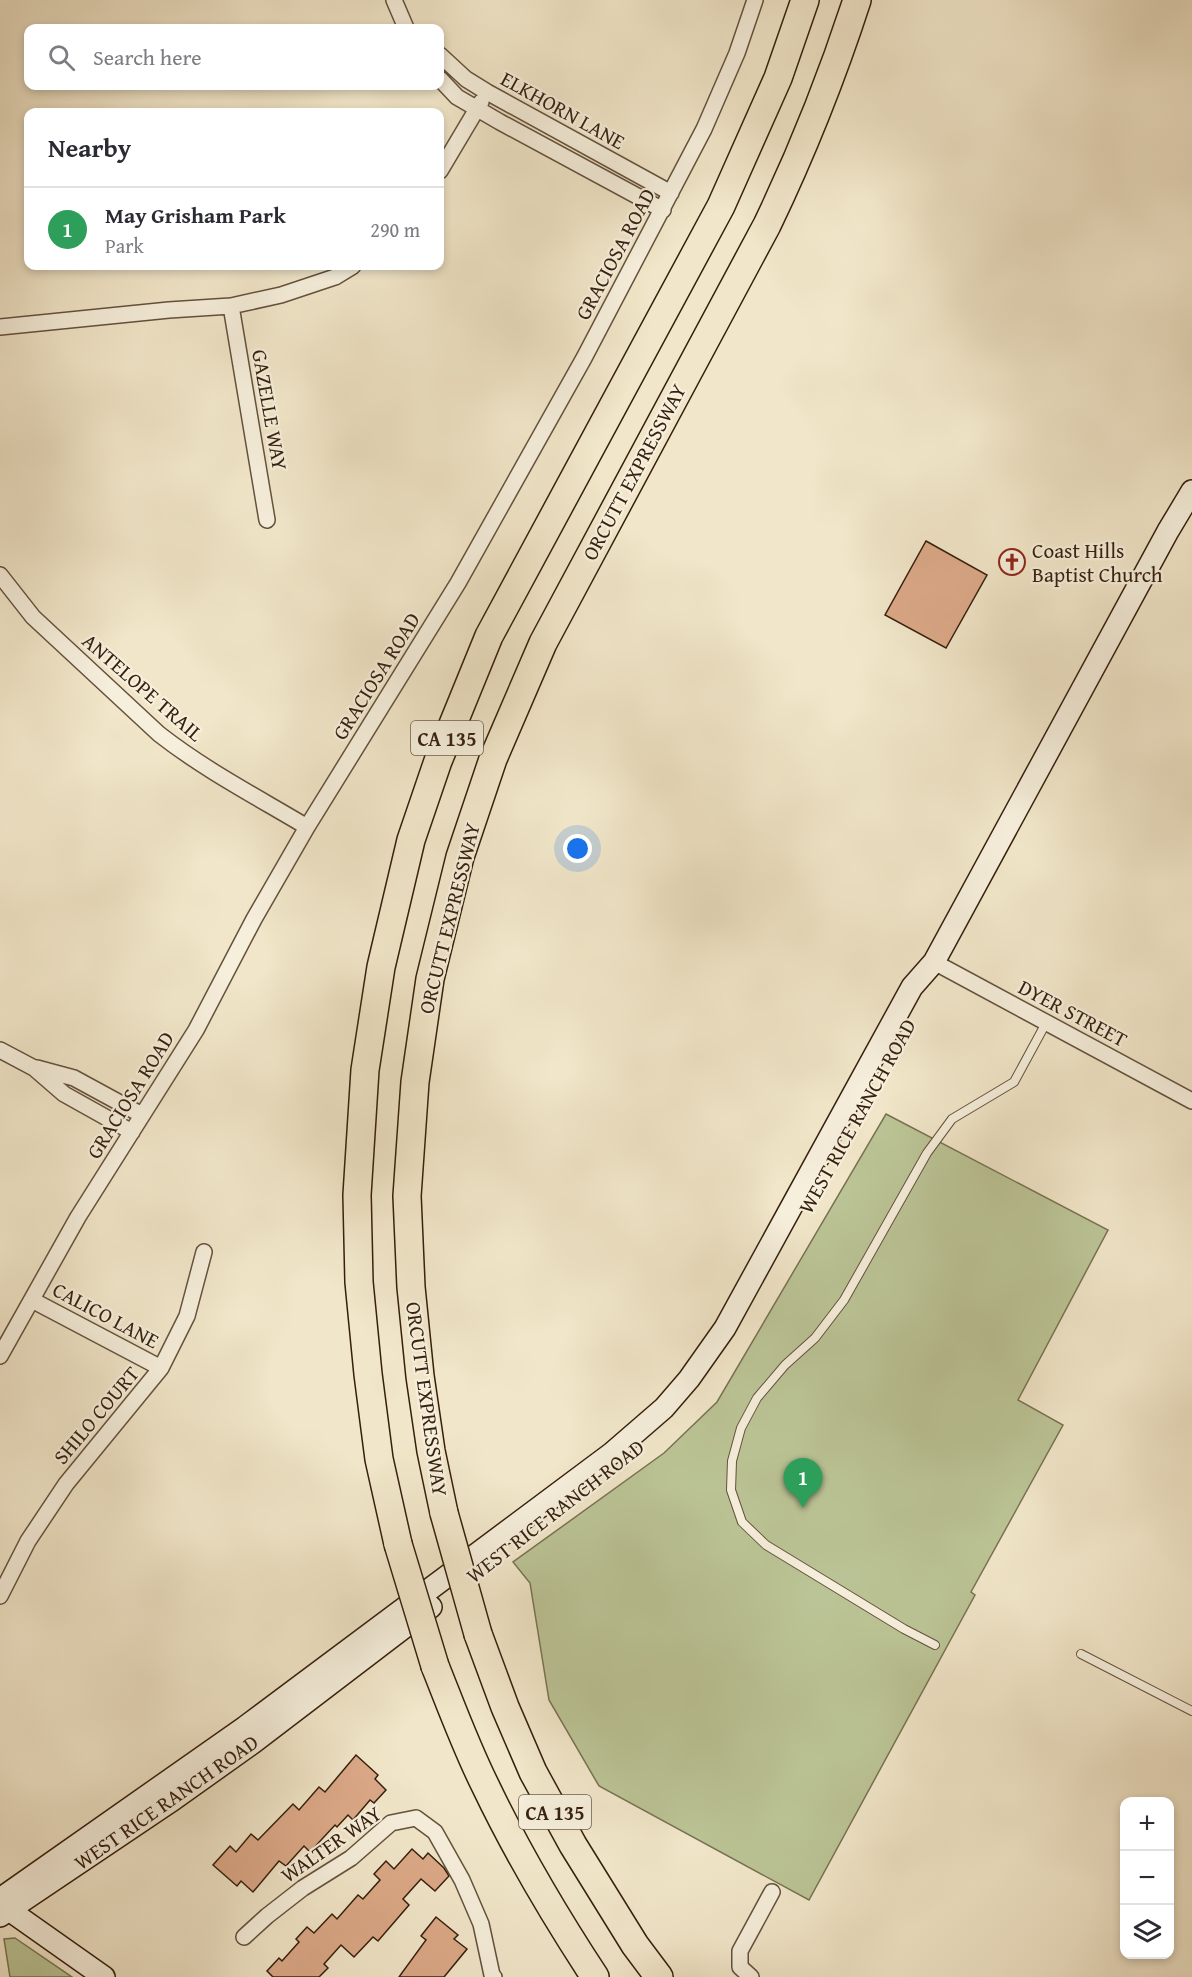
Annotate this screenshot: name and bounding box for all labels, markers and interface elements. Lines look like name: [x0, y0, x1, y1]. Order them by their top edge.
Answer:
search box: [24, 24, 444, 90]
icon: search: [45, 41, 78, 74]
text: Search here: [93, 41, 202, 73]
street label: ELKHORN LANE: [495, 63, 631, 157]
text: Nearby: [48, 128, 131, 167]
street label: GRACIOSA ROAD: [567, 183, 663, 325]
text: May Grisham Park: [105, 199, 286, 231]
text: 1: [62, 215, 73, 244]
text: 290 m: [370, 215, 420, 244]
text: Park: [105, 231, 144, 260]
street label: GAZELLE WAY: [244, 347, 296, 473]
street label: ORCUTT EXPRESSWAY: [574, 378, 694, 566]
place label: Coast Hills Baptist Church: [1032, 535, 1163, 590]
church icon: Coast Hills Baptist Church: [997, 547, 1027, 577]
street label: GRACIOSA ROAD: [324, 606, 428, 746]
street label: ANTELOPE TRAIL: [76, 626, 210, 748]
road number: CA 135: [411, 721, 483, 755]
street label: ORCUTT EXPRESSWAY: [410, 819, 488, 1017]
your location: [563, 834, 592, 863]
street label: DYER STREET: [1013, 971, 1133, 1055]
street label: WEST RICE RANCH ROAD: [790, 1013, 924, 1219]
street label: GRACIOSA ROAD: [78, 1025, 182, 1165]
street label: CALICO LANE: [47, 1274, 165, 1356]
street label: ORCUTT EXPRESSWAY: [398, 1300, 456, 1499]
street label: SHILO COURT: [46, 1359, 146, 1471]
street label: WEST RICE RANCH ROAD: [459, 1431, 651, 1591]
pin: 1: [784, 1458, 822, 1508]
street label: WEST RICE RANCH ROAD: [68, 1727, 264, 1877]
road number: CA 135: [519, 1795, 591, 1829]
map controls: [1120, 1797, 1174, 1959]
button: +: [1120, 1797, 1174, 1851]
street label: WALTER WAY: [274, 1798, 388, 1890]
button: −: [1120, 1851, 1174, 1905]
button: layers: [1120, 1905, 1174, 1959]

